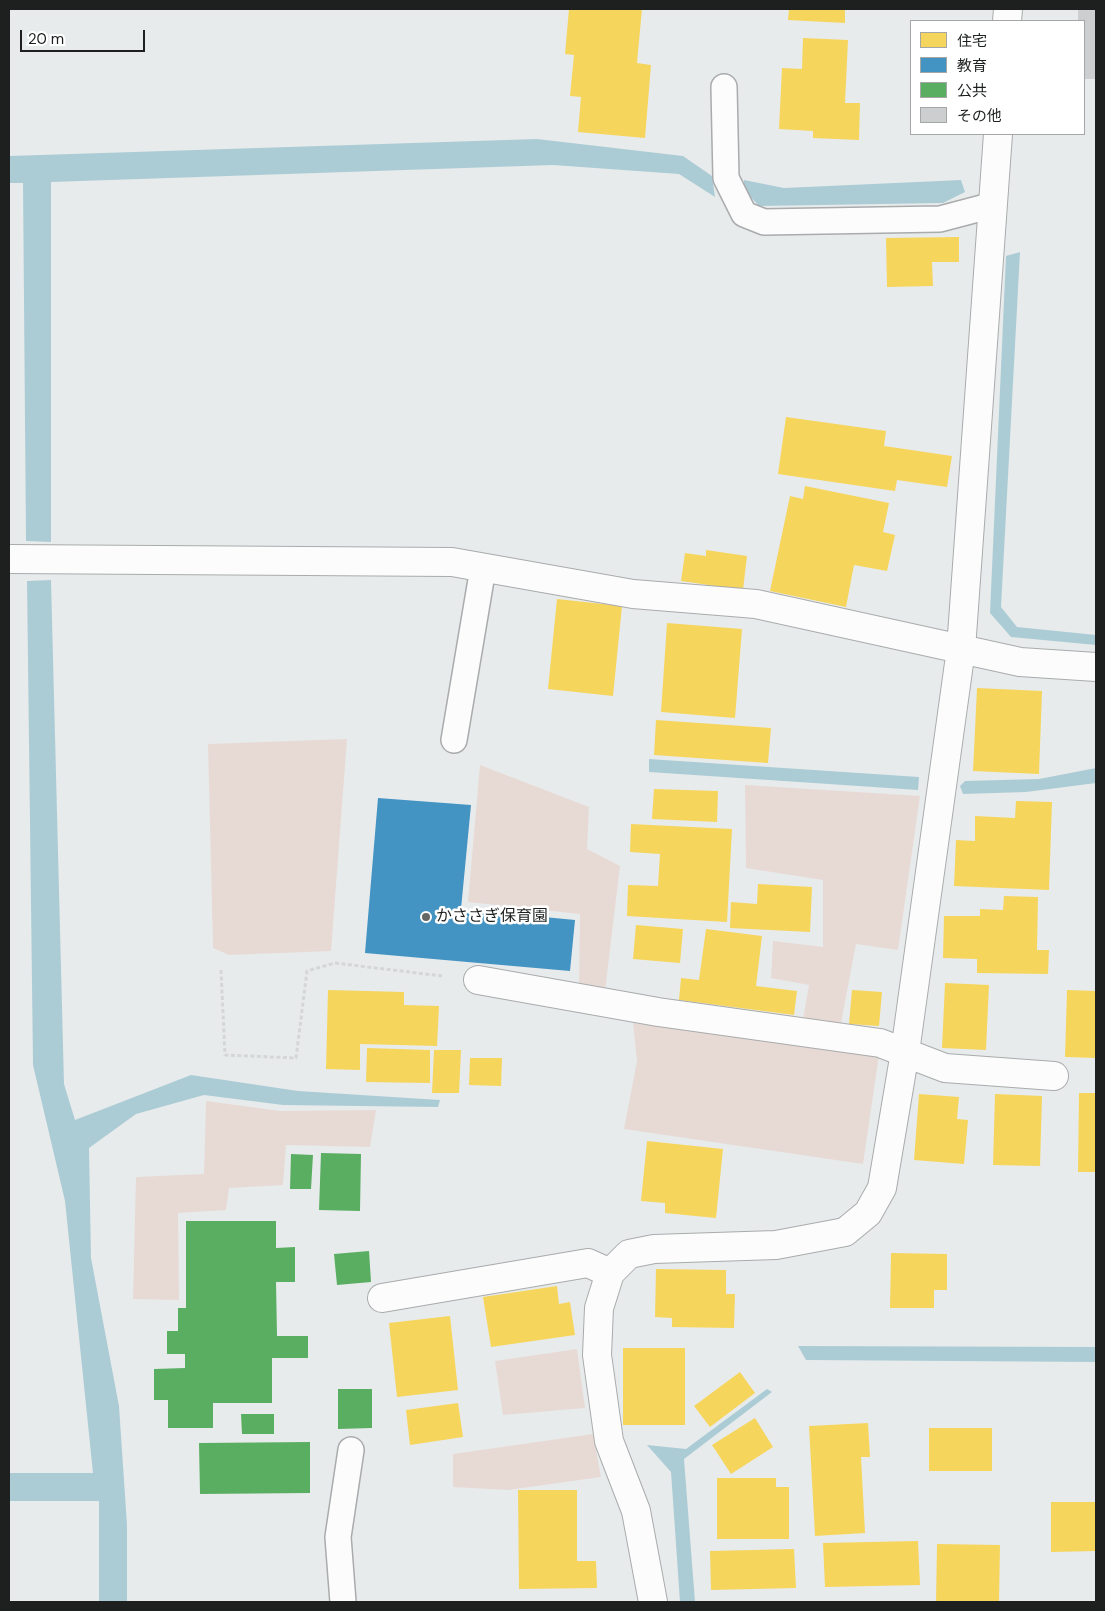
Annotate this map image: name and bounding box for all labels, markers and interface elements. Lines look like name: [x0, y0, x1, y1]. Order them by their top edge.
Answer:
scale bar: [22, 20, 148, 52]
legend: [910, 20, 1085, 135]
text: 20 m: [28, 29, 64, 49]
text: 住宅: [957, 31, 987, 51]
text: 教育: [957, 56, 987, 76]
text: 公共: [957, 81, 987, 101]
text: その他: [957, 106, 1002, 126]
place label: かささぎ保育園: [436, 907, 548, 927]
marker: かささぎ保育園: [420, 911, 432, 923]

